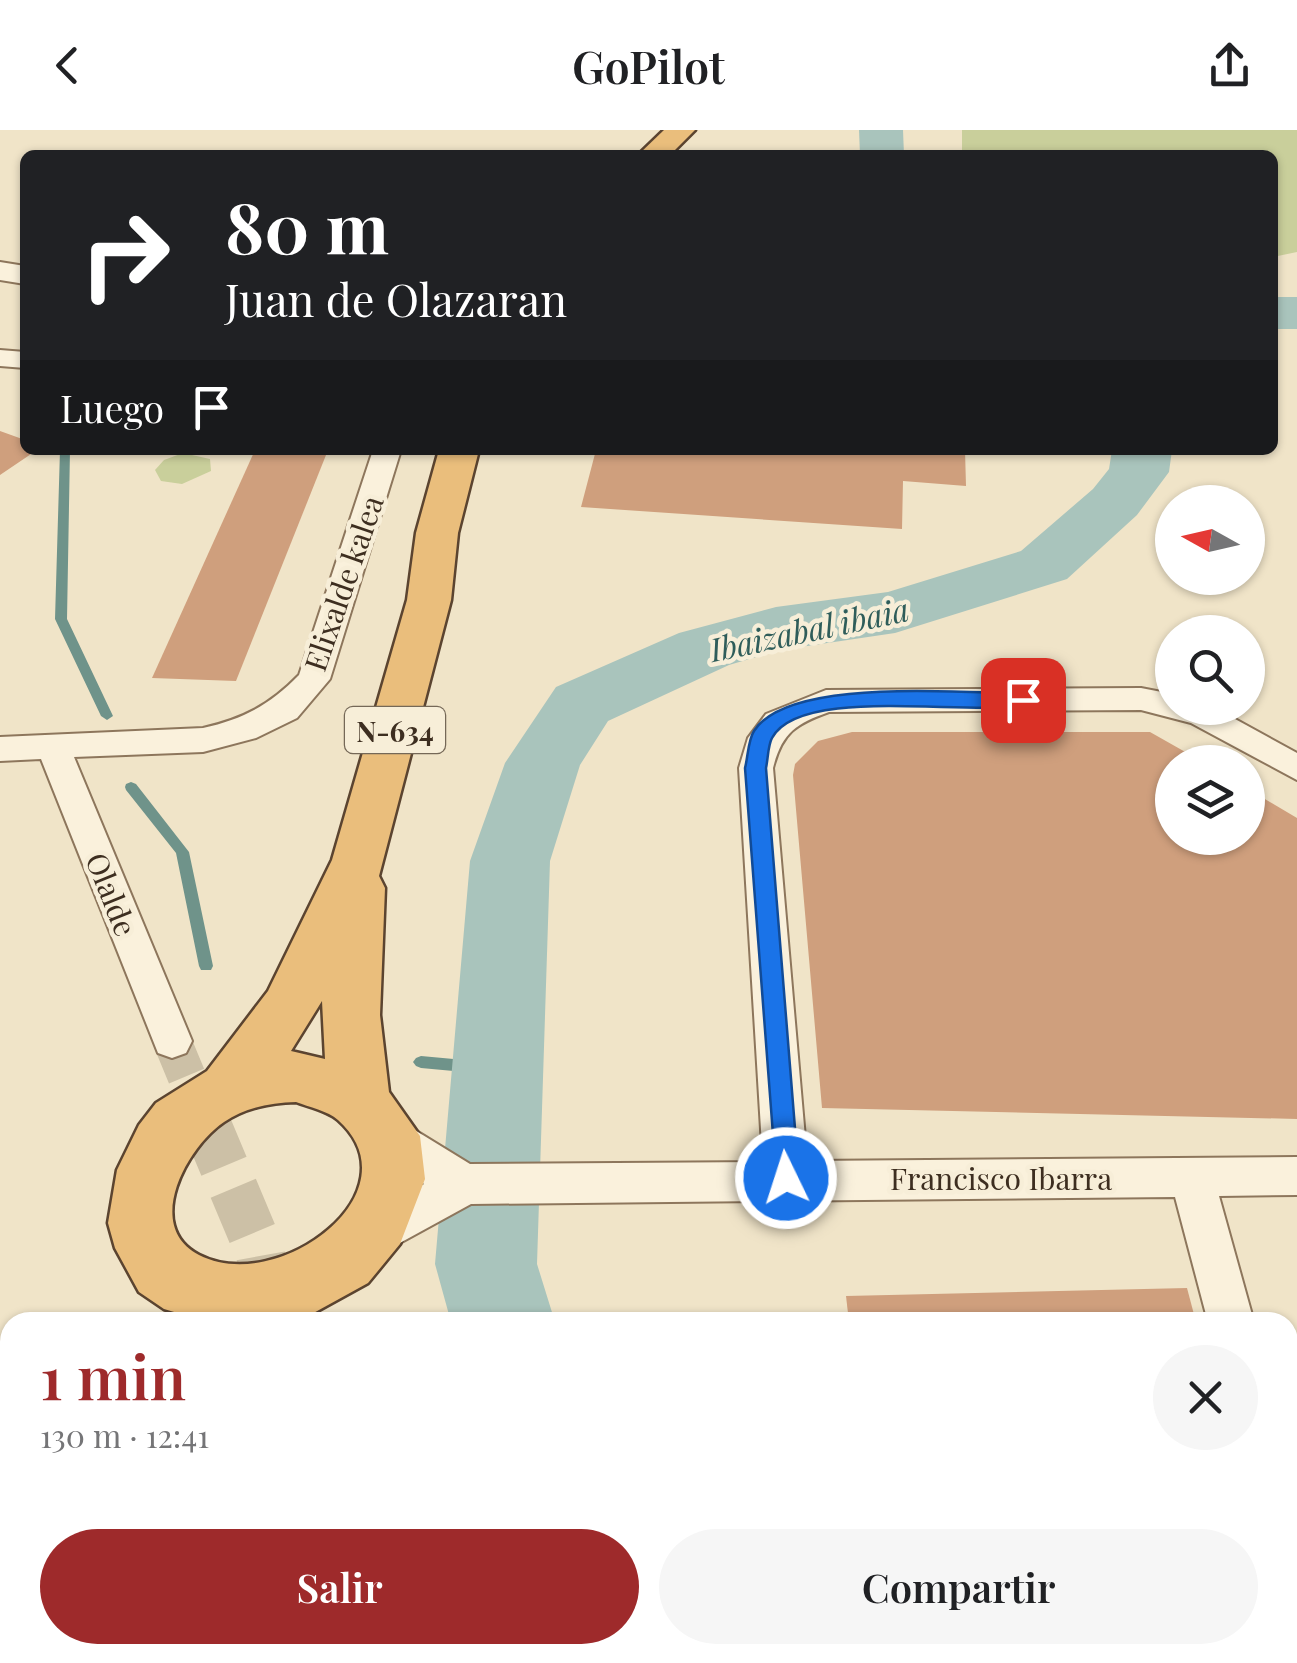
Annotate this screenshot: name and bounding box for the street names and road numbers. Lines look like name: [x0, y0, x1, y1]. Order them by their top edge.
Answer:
street label: Elixalde kalea: [294, 490, 392, 676]
road number: N-634: [345, 707, 445, 753]
street label: Olalde: [77, 846, 147, 942]
street label: Francisco Ibarra: [890, 1158, 1112, 1198]

